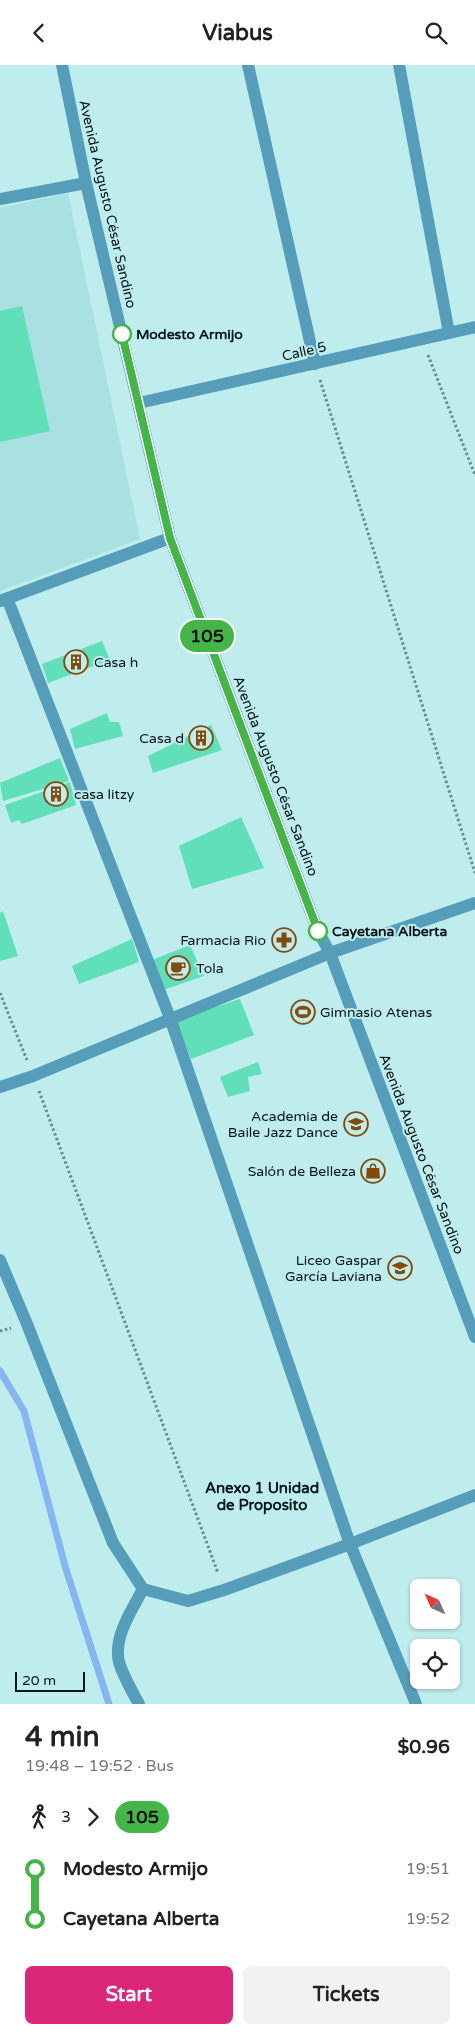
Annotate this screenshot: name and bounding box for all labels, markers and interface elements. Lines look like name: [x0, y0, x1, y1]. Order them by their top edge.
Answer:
icon: back: [25, 19, 53, 47]
icon: search: [422, 19, 450, 47]
text: Viabus: [202, 20, 273, 46]
street label: Avenida Augusto César Sandino: [75, 98, 140, 310]
marker: Modesto Armijo: [112, 324, 132, 344]
place label: Modesto Armijo: [136, 326, 243, 343]
street label: Calle 5: [280, 338, 328, 365]
line badge: 105: [178, 620, 236, 652]
text: 105: [190, 625, 224, 647]
building icon: Casa h: [63, 649, 89, 675]
place label: Casa h: [94, 654, 138, 671]
street label: Avenida Augusto César Sandino: [229, 674, 322, 879]
building icon: Casa d: [188, 725, 214, 751]
place label: Casa d: [139, 730, 184, 747]
building icon: casa litzy: [43, 781, 69, 807]
place label: casa litzy: [74, 786, 135, 803]
marker: Cayetana Alberta: [308, 921, 328, 941]
place label: Cayetana Alberta: [332, 923, 447, 940]
pharmacy icon: Farmacia Rio: [271, 927, 297, 953]
place label: Farmacia Rio: [180, 932, 266, 949]
cafe icon: Tola: [165, 955, 191, 981]
place label: Tola: [196, 960, 224, 977]
sports icon: Gimnasio Atenas: [290, 999, 316, 1025]
place label: Gimnasio Atenas: [320, 1004, 432, 1021]
street label: Avenida Augusto César Sandino: [375, 1052, 468, 1257]
place label: Academia de Baile Jazz Dance: [228, 1108, 338, 1141]
school or university icon: Academia de Baile Jazz Dance: [343, 1111, 369, 1137]
shop icon: Salón de Belleza: [360, 1158, 386, 1184]
place label: Salón de Belleza: [248, 1163, 356, 1180]
place label: Liceo Gaspar García Laviana: [285, 1252, 383, 1285]
school or university icon: Liceo Gaspar García Laviana: [387, 1255, 413, 1281]
district label: Anexo 1 Unidad de Proposito: [205, 1479, 319, 1515]
north arrow: [410, 1579, 460, 1629]
map controls: [410, 1579, 460, 1689]
button: locate: [410, 1639, 460, 1689]
scale bar: [15, 1669, 85, 1692]
text: 20 m: [22, 1672, 56, 1689]
text: 4 min: [25, 1720, 100, 1754]
text: $0.96: [398, 1736, 450, 1758]
text: 19:48 – 19:52 · Bus: [25, 1756, 174, 1776]
icon: walk: [25, 1803, 53, 1831]
icon: forward: [79, 1803, 107, 1831]
text: 105: [125, 1806, 159, 1828]
text: 3: [61, 1807, 71, 1827]
text: Modesto Armijo: [63, 1858, 208, 1880]
text: 19:51: [406, 1859, 450, 1879]
text: Cayetana Alberta: [63, 1908, 219, 1930]
text: 19:52: [406, 1909, 450, 1929]
button: Start: [25, 1966, 233, 2024]
button: Tickets: [243, 1966, 450, 2024]

